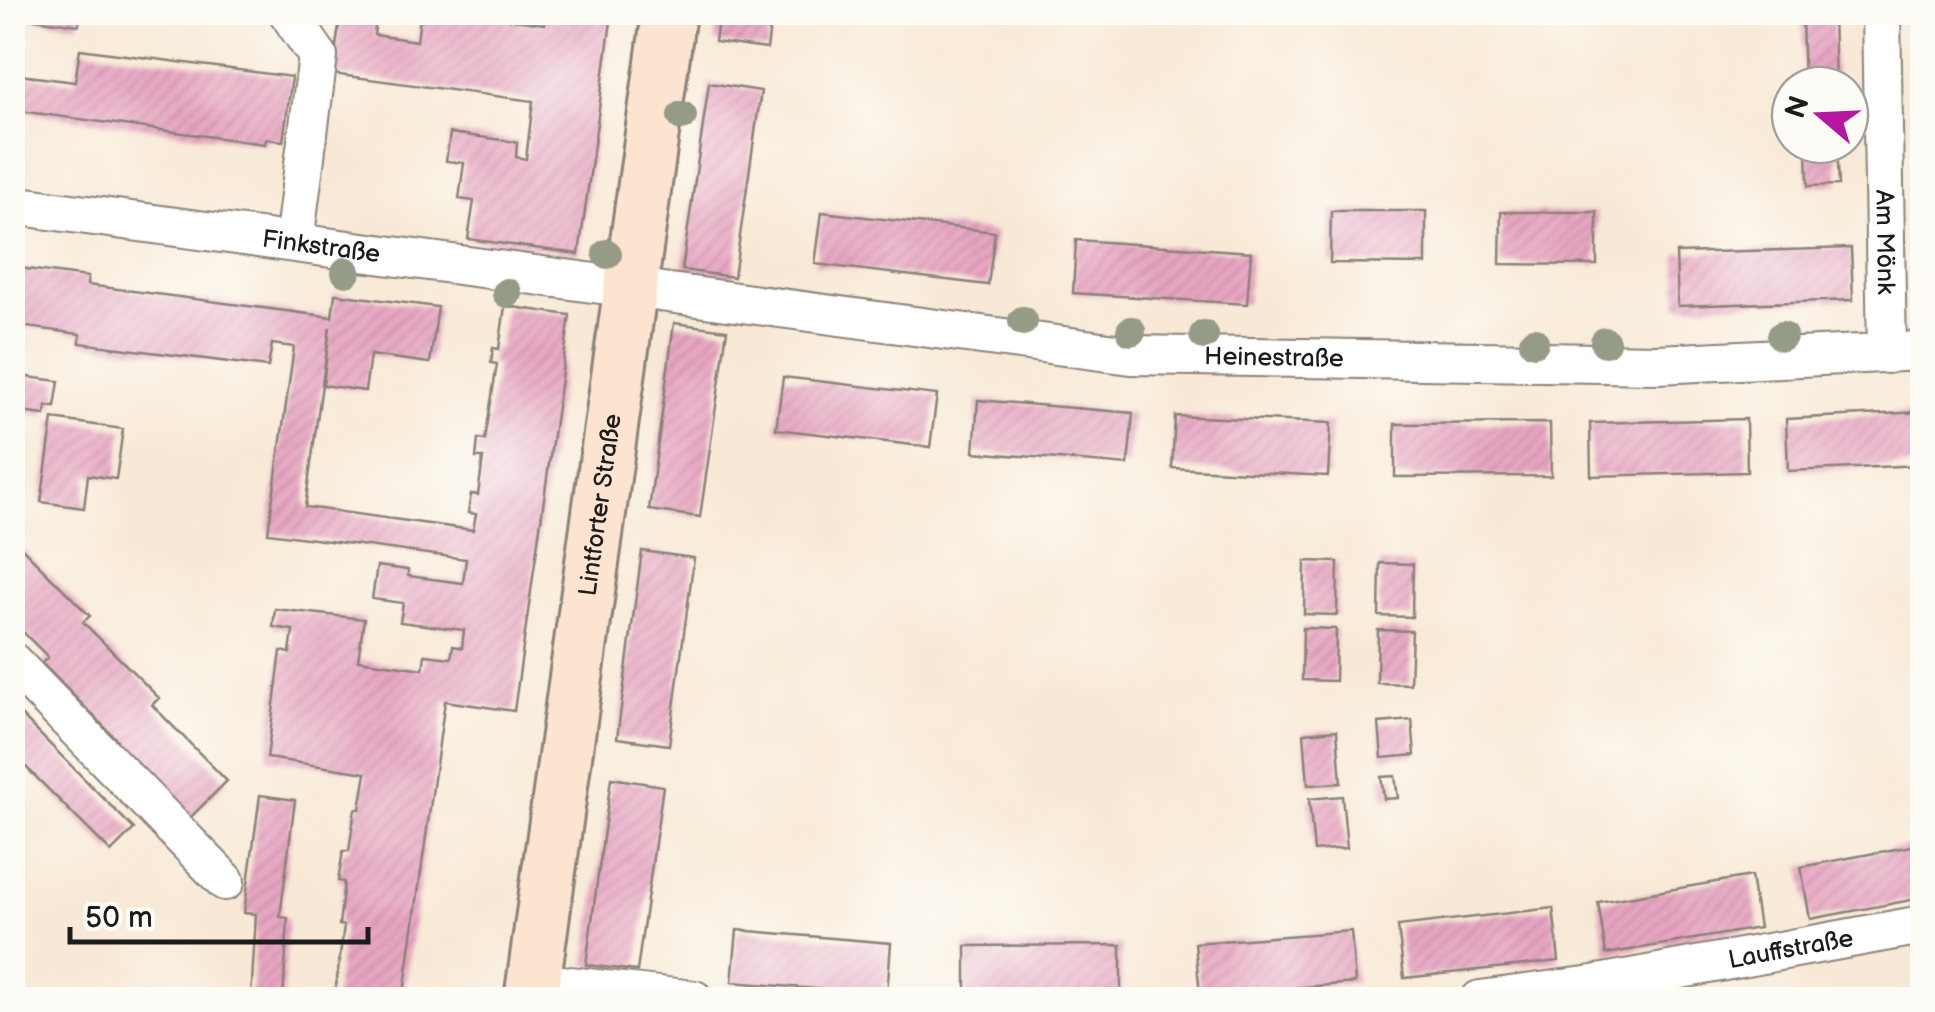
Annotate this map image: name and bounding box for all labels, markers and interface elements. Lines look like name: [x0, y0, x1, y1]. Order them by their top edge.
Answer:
north arrow: [1770, 65, 1870, 165]
text: N: [1779, 92, 1817, 123]
street label: Am Mönk: [1869, 189, 1901, 295]
street label: Finkstraße: [260, 223, 382, 270]
street label: Heinestraße: [1204, 341, 1344, 374]
street label: Lintforter Straße: [572, 412, 628, 598]
scale bar: [70, 882, 368, 944]
text: 50 m: [85, 900, 153, 936]
street label: Lauffstraße: [1726, 922, 1856, 976]

